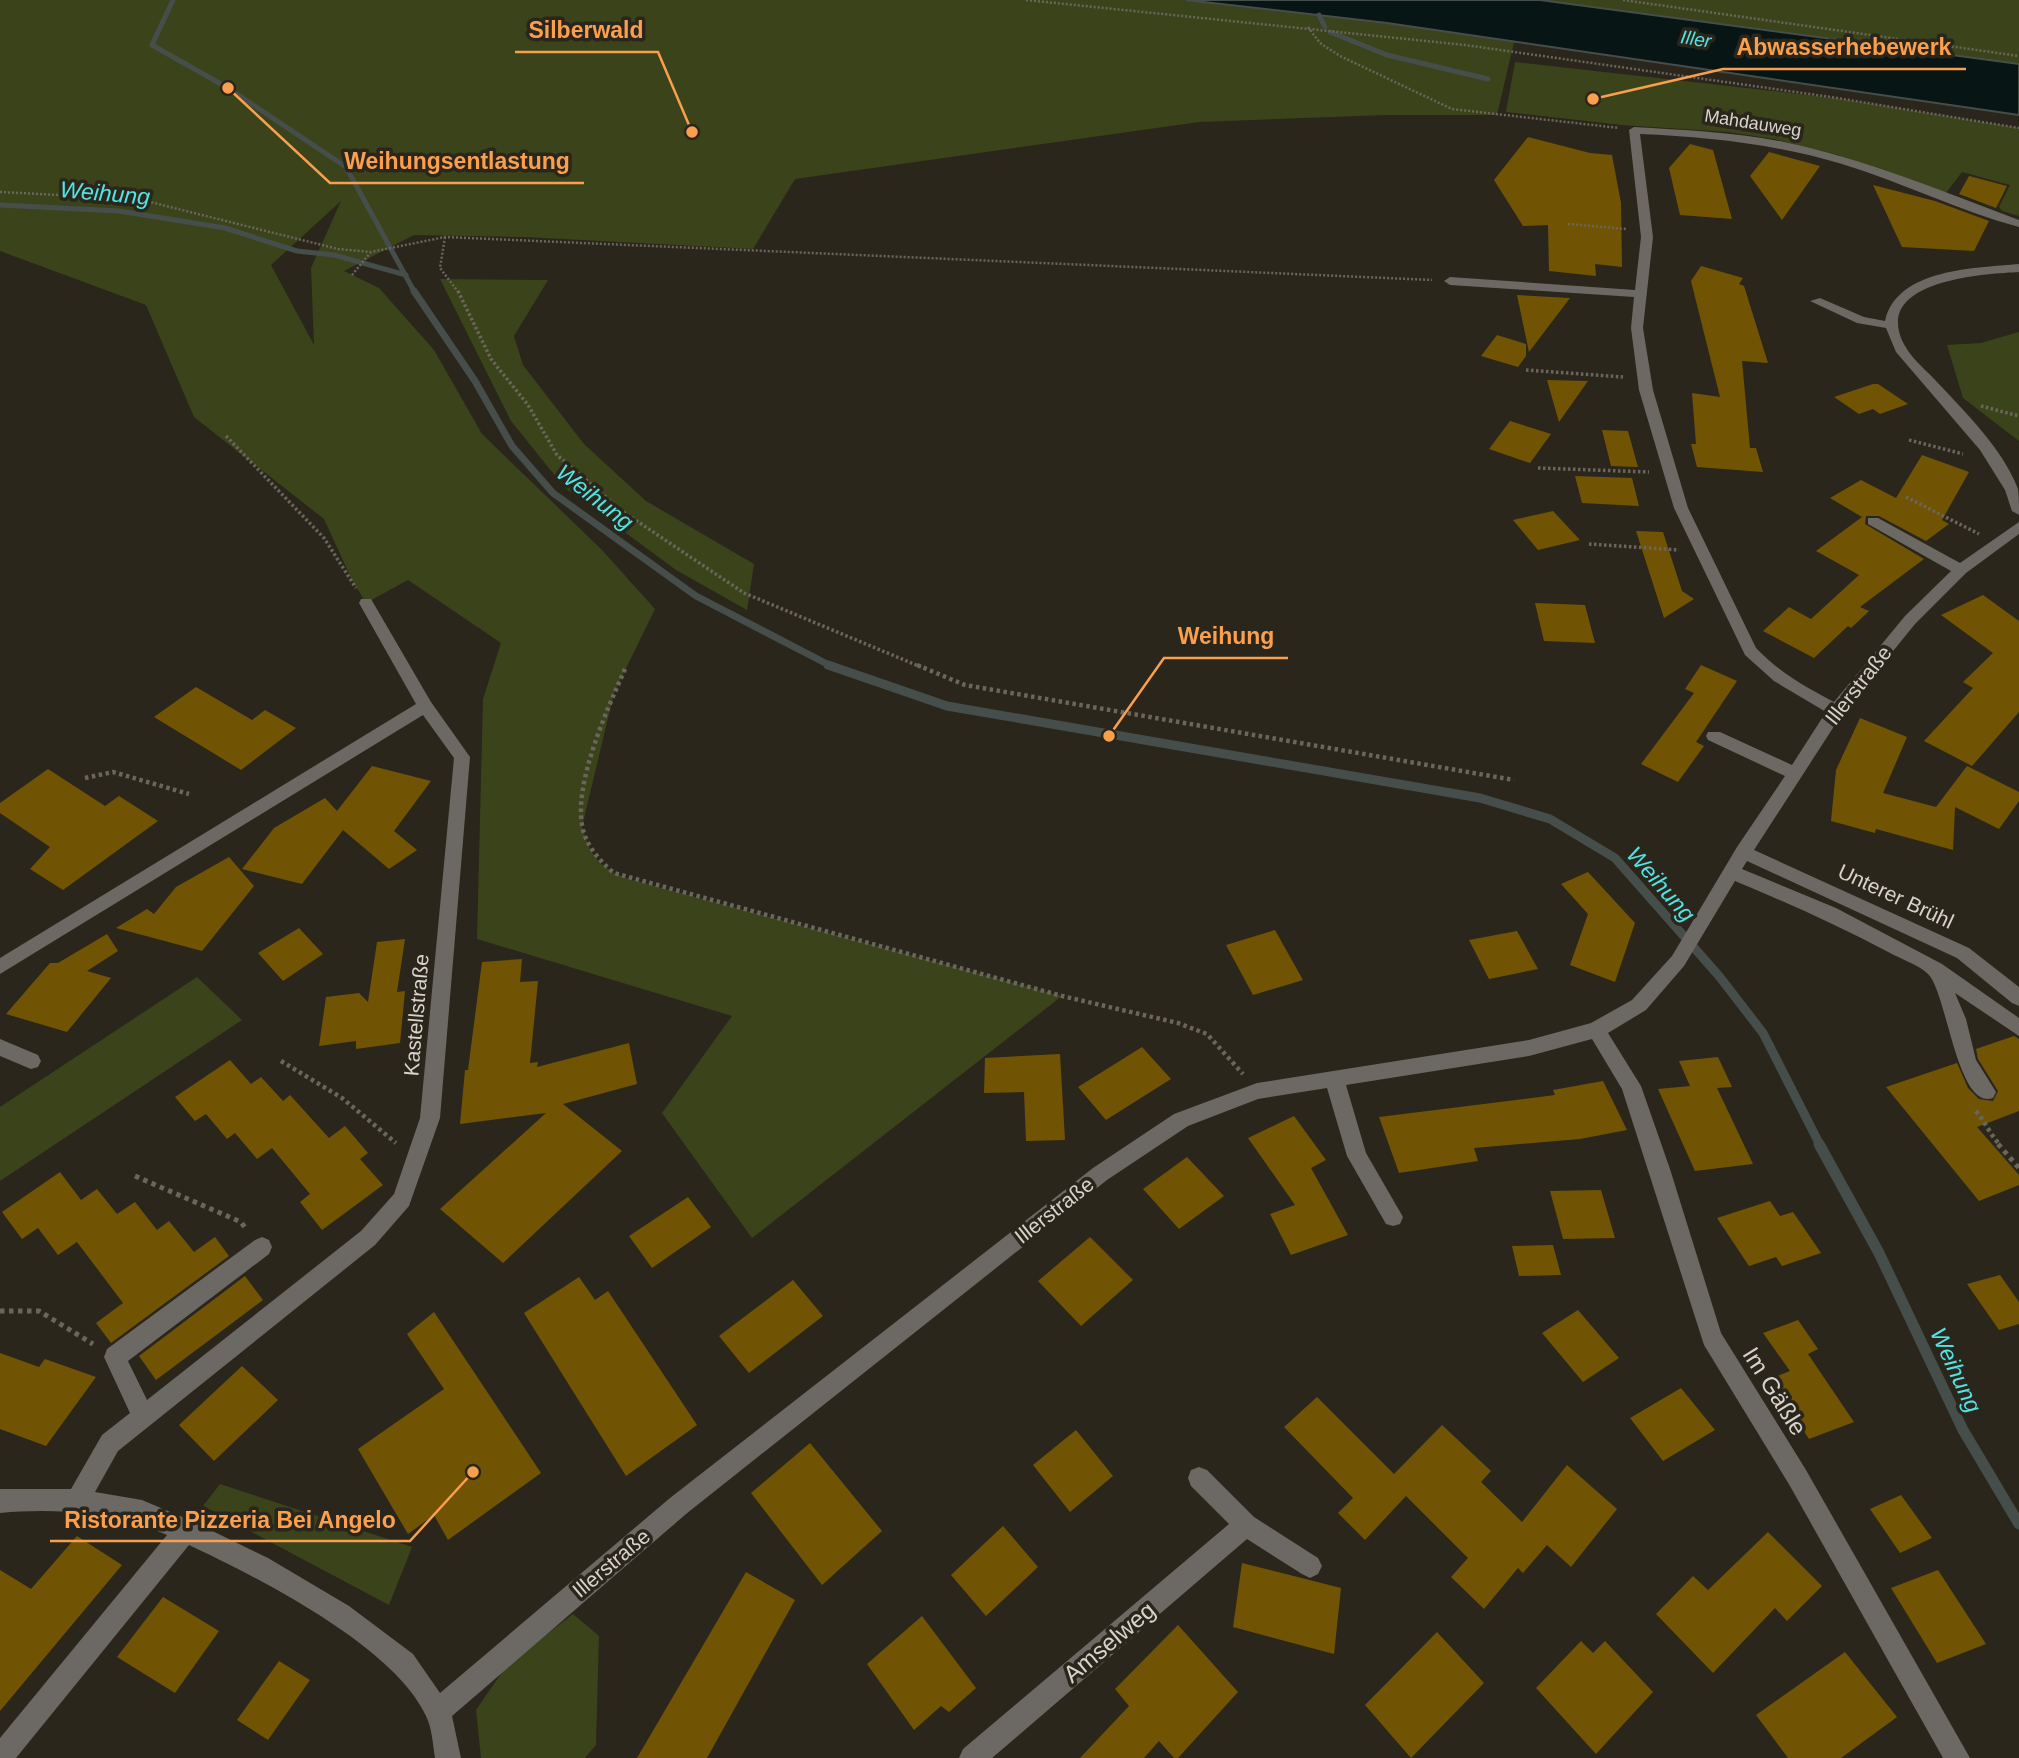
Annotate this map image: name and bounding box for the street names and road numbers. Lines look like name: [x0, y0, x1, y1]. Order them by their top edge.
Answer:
street label: Mahdauweg: [1703, 105, 1803, 141]
street label: Illerstraße: [1820, 641, 1896, 729]
street label: Unterer Brühl: [1835, 859, 1957, 933]
street label: Kastellstraße: [399, 953, 433, 1077]
street label: Illerstraße: [1010, 1172, 1098, 1248]
street label: Im Gäßle: [1737, 1342, 1813, 1440]
street label: Illerstraße: [568, 1524, 654, 1602]
street label: Amselweg: [1058, 1596, 1160, 1688]

